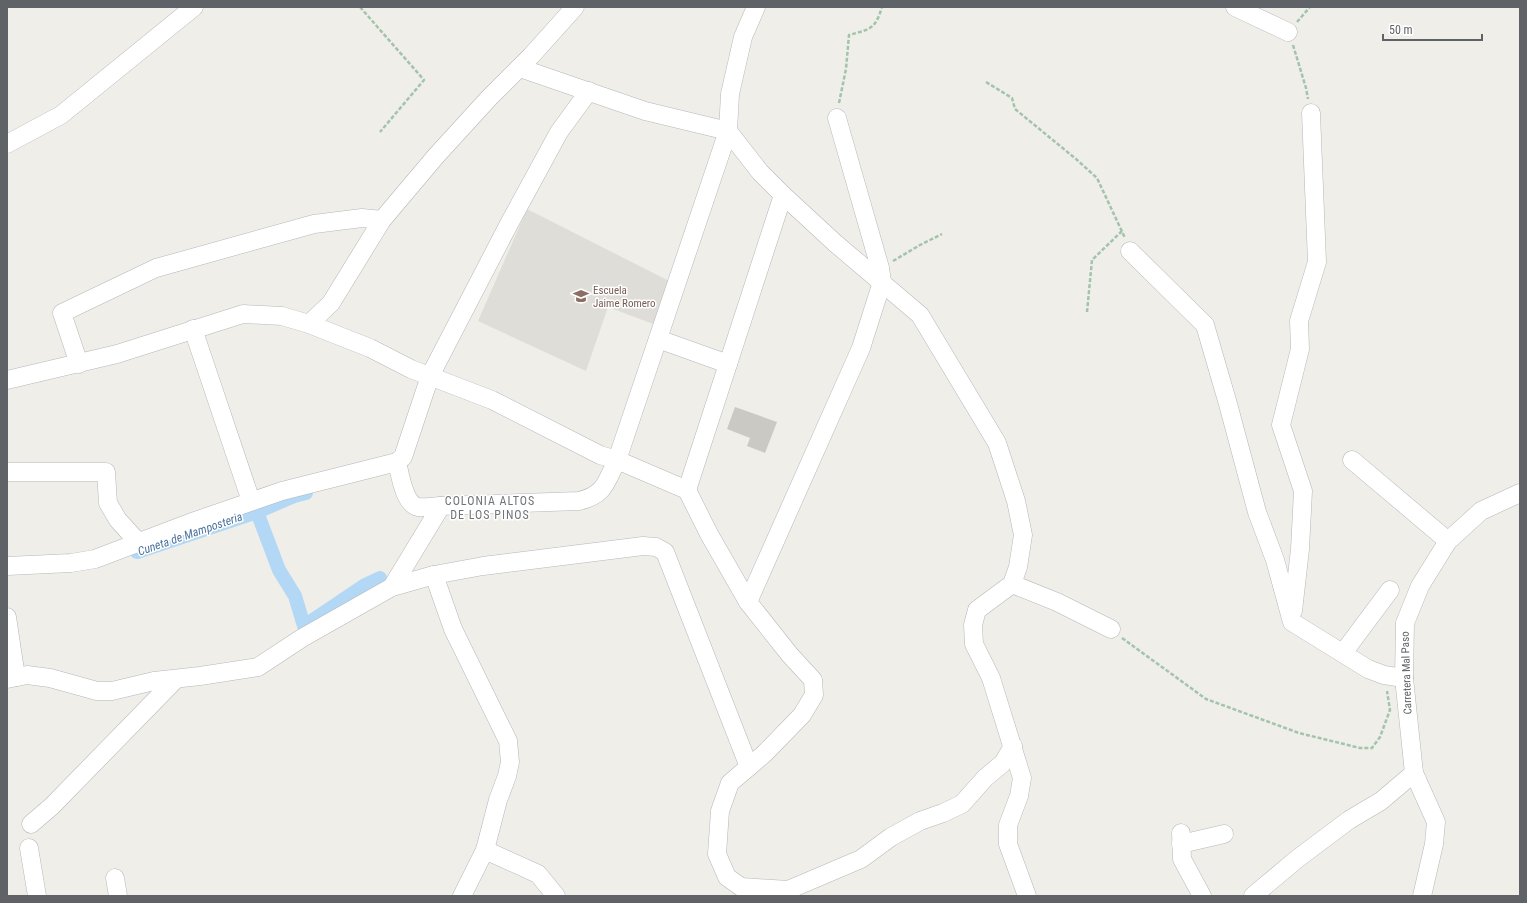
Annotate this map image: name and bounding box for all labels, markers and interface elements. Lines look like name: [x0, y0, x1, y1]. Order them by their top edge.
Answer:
scale bar: [1383, 16, 1482, 42]
text: 50 m: [1389, 23, 1413, 37]
place label: Escuela Jaime Romero: [593, 284, 656, 310]
school or university icon: Escuela Jaime Romero: [572, 287, 590, 305]
district label: COLONIA ALTOS DE LOS PINOS: [445, 494, 535, 522]
water label: Cuneta de Mamposteria: [136, 510, 244, 558]
street label: Carretera Mal Paso: [1399, 631, 1414, 715]

